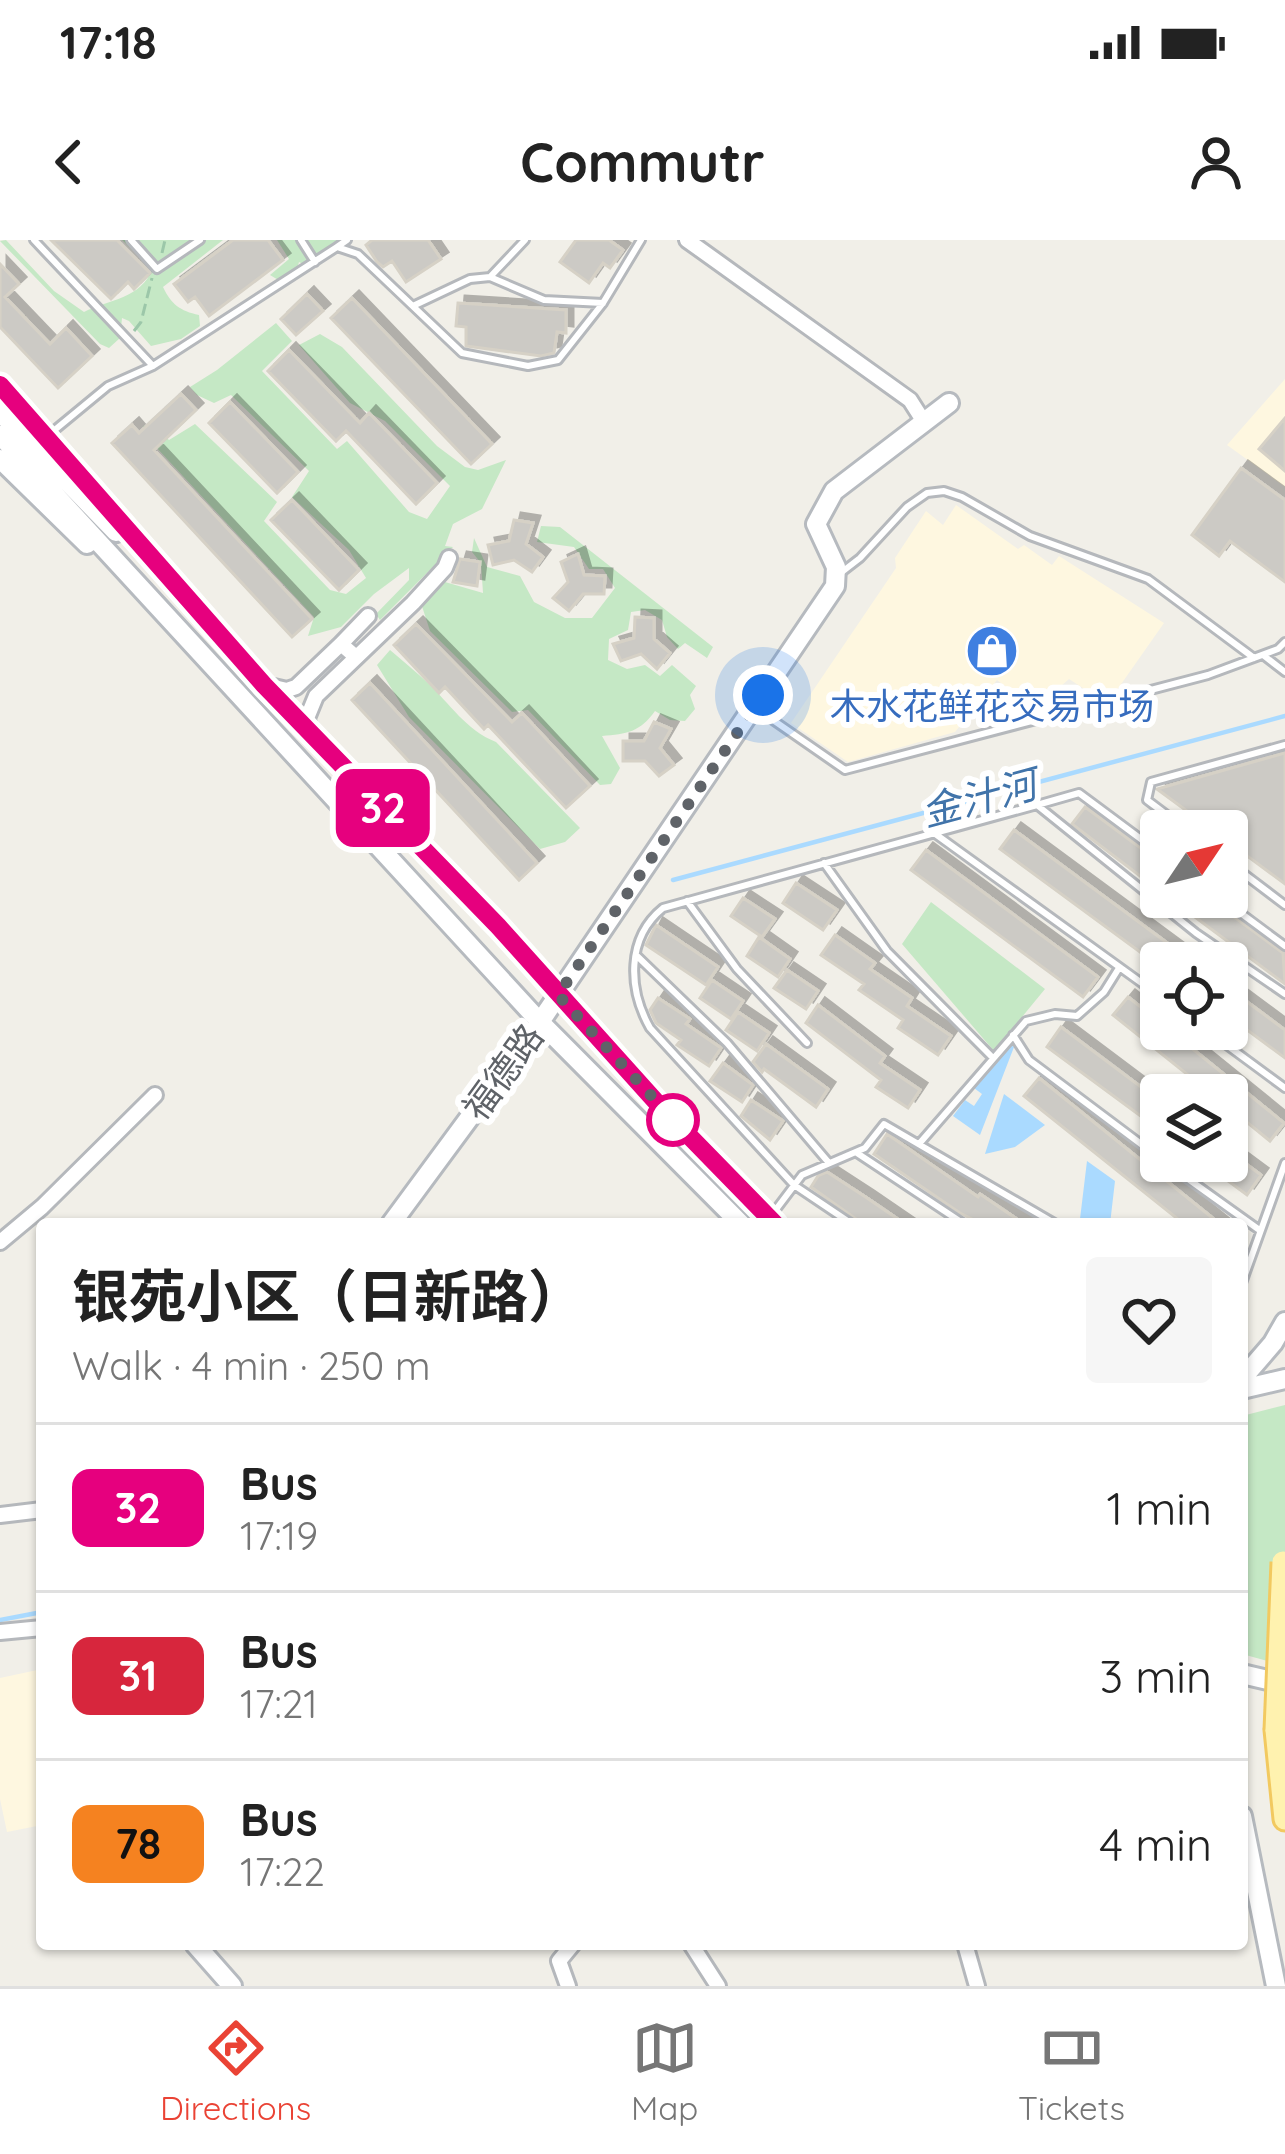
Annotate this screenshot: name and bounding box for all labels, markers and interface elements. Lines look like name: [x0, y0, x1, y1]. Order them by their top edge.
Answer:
text: 17:18: [60, 14, 157, 70]
text: Commutr: [520, 128, 765, 196]
icon: back: [36, 129, 102, 195]
icon: person: [1183, 129, 1249, 195]
shop icon: 木水花鲜花交易市场: [964, 623, 1020, 679]
your location: [733, 665, 793, 725]
place label: 木水花鲜花交易市场: [830, 683, 1154, 728]
water label: 金汁河: [916, 757, 1048, 836]
line badge: 32: [329, 769, 437, 847]
text: 32: [360, 781, 406, 834]
north arrow: [1140, 810, 1248, 918]
map controls: [1140, 810, 1248, 1182]
button: locate: [1140, 942, 1248, 1050]
street label: 福德路: [453, 1015, 553, 1129]
button: layers: [1140, 1074, 1248, 1182]
unlabelled marker: [648, 1095, 698, 1145]
button: heart: [1086, 1257, 1212, 1383]
text: 银苑小区（日新路）: [72, 1260, 585, 1331]
text: Walk · 4 min · 250 m: [72, 1341, 431, 1390]
text: Bus: [240, 1455, 318, 1511]
text: 1 min: [1106, 1480, 1212, 1536]
text: 32: [115, 1481, 161, 1534]
text: 17:19: [240, 1511, 318, 1560]
text: Bus: [240, 1623, 318, 1679]
text: 3 min: [1099, 1648, 1212, 1704]
text: 31: [119, 1649, 157, 1702]
text: 17:21: [240, 1679, 318, 1728]
text: Bus: [240, 1791, 318, 1847]
text: 4 min: [1099, 1816, 1212, 1872]
text: 78: [115, 1817, 161, 1870]
text: 17:22: [240, 1847, 325, 1896]
tab: Directions: [160, 2015, 311, 2128]
tab: Map: [631, 2015, 698, 2128]
tab: Tickets: [1018, 2015, 1125, 2128]

